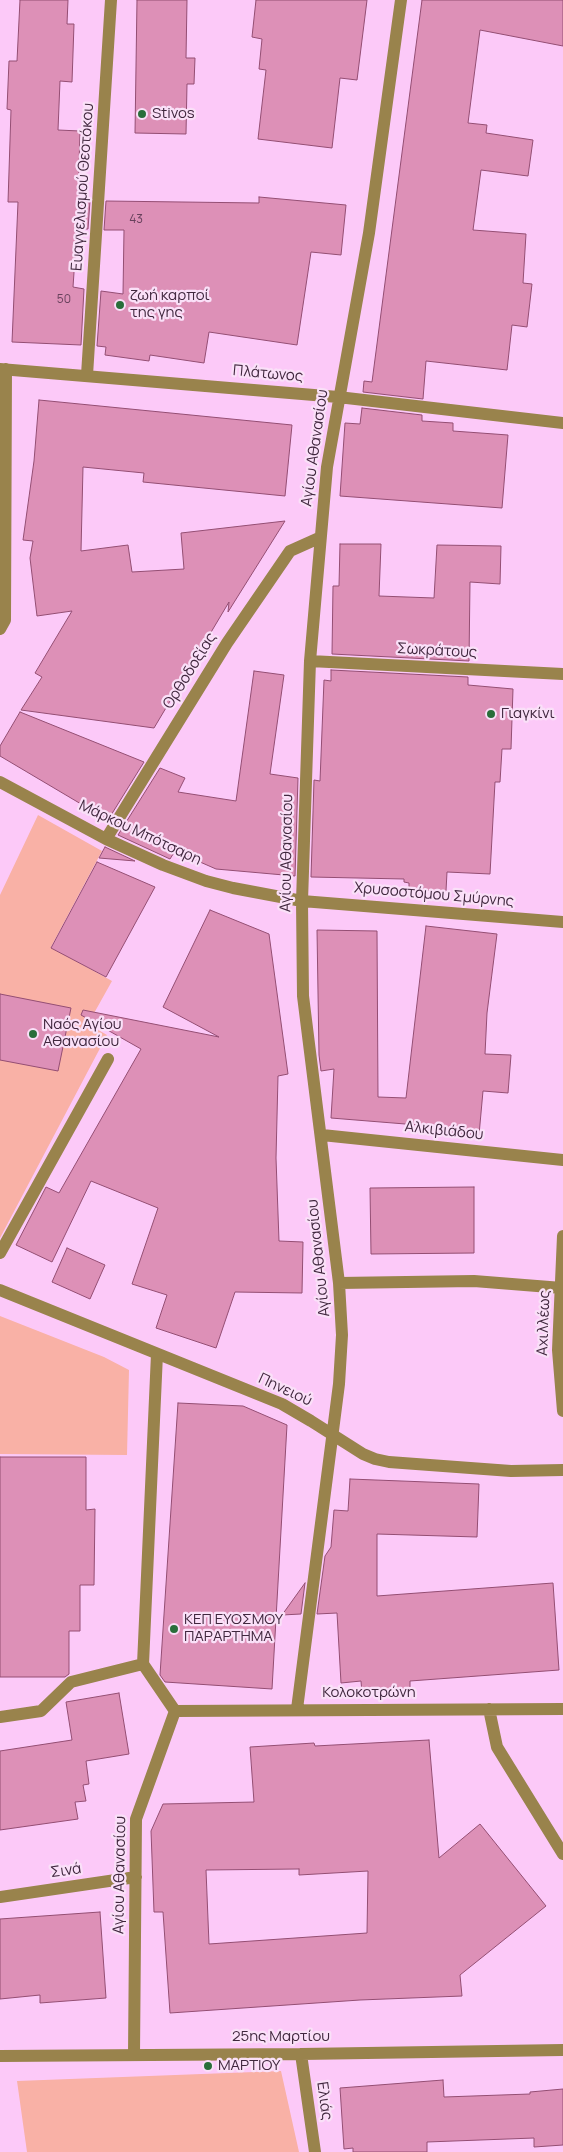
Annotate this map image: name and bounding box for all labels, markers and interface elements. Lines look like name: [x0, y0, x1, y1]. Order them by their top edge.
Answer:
street label: Ευαγγελισμού Θεοτόκου: [68, 102, 98, 272]
place label: Stivos: [152, 105, 195, 123]
marker: Stivos: [136, 108, 148, 120]
house number: 43: [129, 213, 143, 227]
place label: ζωή καρποί της γης: [130, 287, 210, 322]
house number: 50: [57, 293, 71, 307]
marker: ζωή καρποί της γης: [114, 299, 126, 311]
street label: Πλάτωνος: [232, 362, 304, 386]
street label: Αγίου Αθανασίου: [298, 388, 332, 508]
street label: Ορθοδοξίας: [159, 630, 221, 712]
street label: Σωκράτους: [396, 640, 478, 662]
place label: Γιαγκίνι: [501, 705, 555, 723]
marker: Γιαγκίνι: [485, 708, 497, 720]
street label: Αγίου Αθανασίου: [277, 794, 297, 912]
street label: Μάρκου Μπότσαρη: [76, 797, 204, 869]
street label: Χρυσοστόμου Σμύρνης: [353, 879, 515, 911]
place label: Ναός Αγίου Αθανασίου: [43, 1016, 122, 1051]
marker: Ναός Αγίου Αθανασίου: [27, 1028, 39, 1040]
street label: Αλκιβιάδου: [404, 1118, 484, 1144]
street label: Αγίου Αθανασίου: [304, 1198, 334, 1318]
street label: Αχιλλέως: [534, 1290, 554, 1356]
street label: Πηνειού: [255, 1370, 315, 1410]
place label: ΚΕΠ ΕΥΟΣΜΟΥ ΠΑΡΑΡΤΗΜΑ: [184, 1611, 283, 1646]
marker: ΚΕΠ ΕΥΟΣΜΟΥ ΠΑΡΑΡΤΗΜΑ: [168, 1623, 180, 1635]
street label: Κολοκοτρώνη: [322, 1684, 416, 1702]
street label: Αγίου Αθανασίου: [110, 1816, 130, 1934]
street label: Σινά: [49, 1860, 83, 1882]
street label: 25ης Μαρτίου: [232, 2028, 330, 2046]
place label: ΜΑΡΤΙΟΥ: [218, 2057, 280, 2075]
marker: ΜΑΡΤΙΟΥ: [202, 2060, 214, 2072]
street label: Ελιάς: [312, 2081, 336, 2121]

